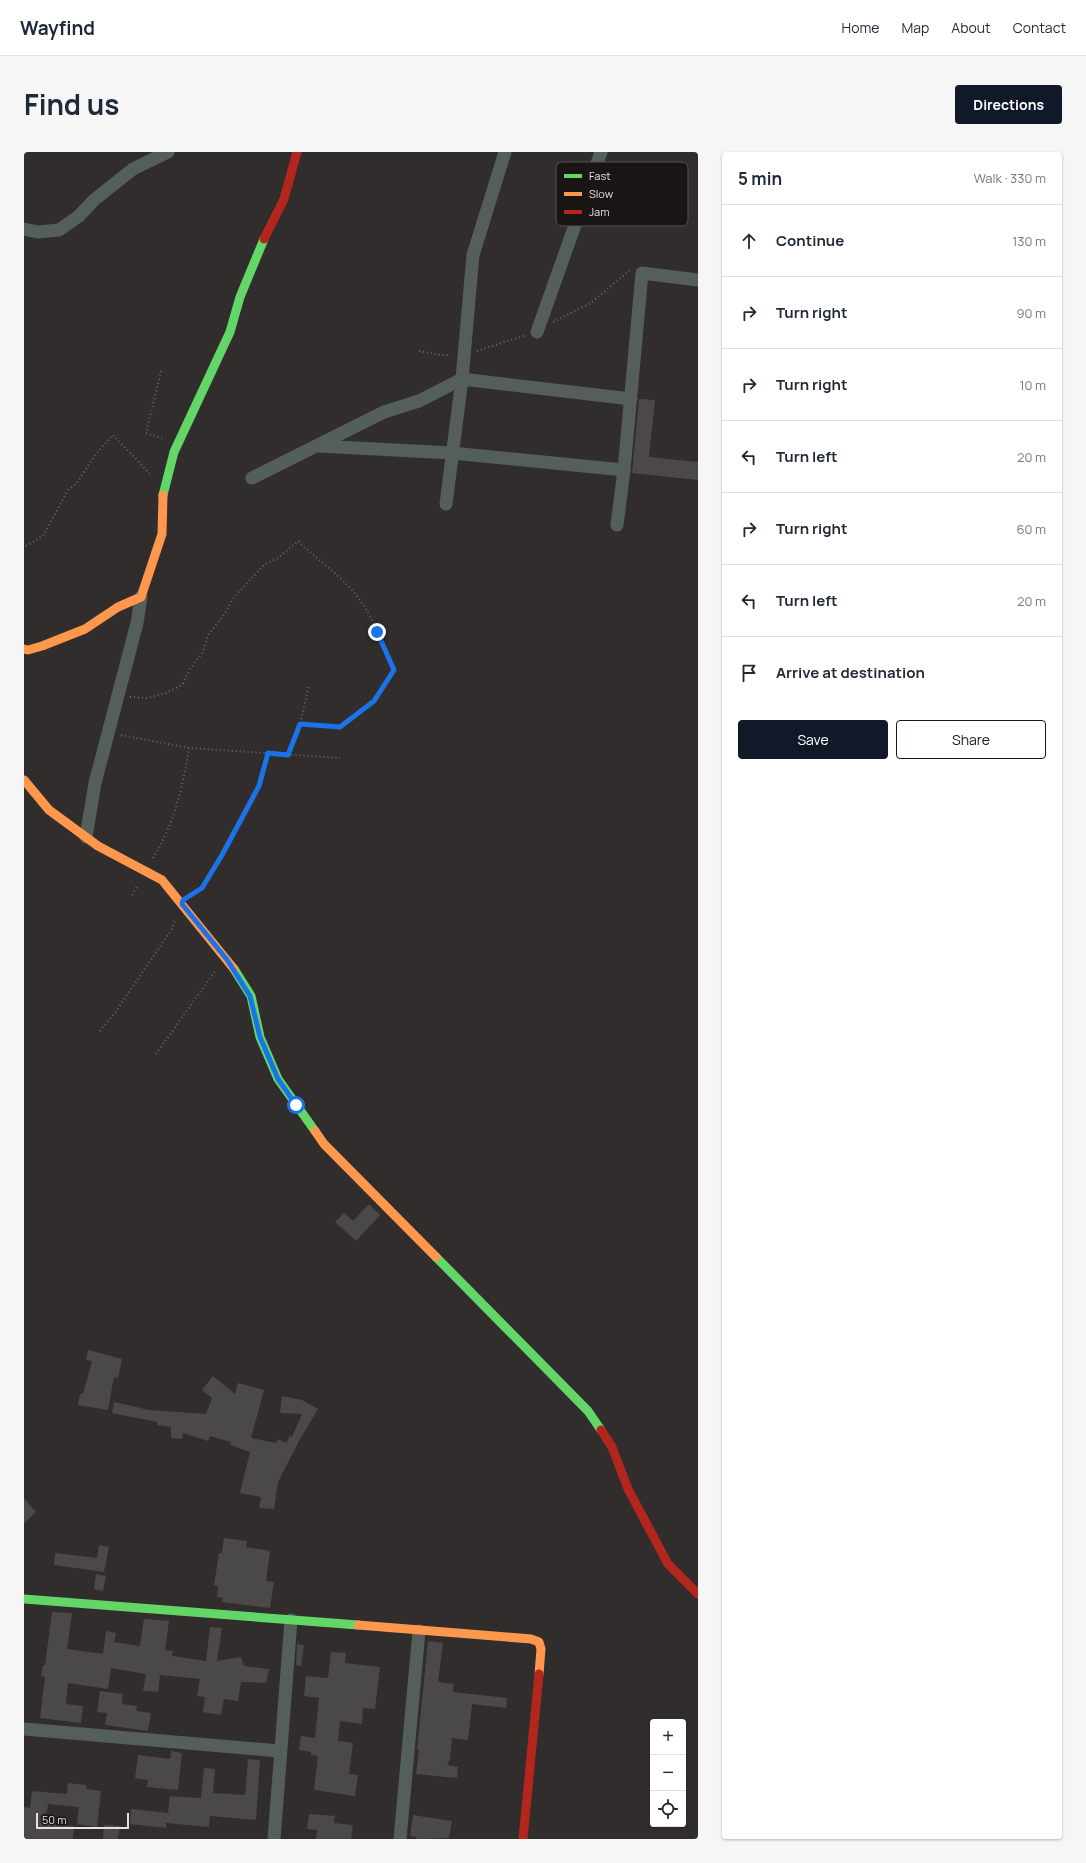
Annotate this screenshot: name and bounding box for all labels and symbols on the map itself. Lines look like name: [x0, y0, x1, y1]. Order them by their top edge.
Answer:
legend: [556, 162, 688, 226]
text: Fast: [589, 168, 611, 183]
text: Slow: [589, 186, 614, 201]
text: Jam: [589, 204, 610, 219]
route end: [368, 623, 386, 641]
route start: [287, 1096, 305, 1114]
scale bar: [36, 1811, 129, 1830]

